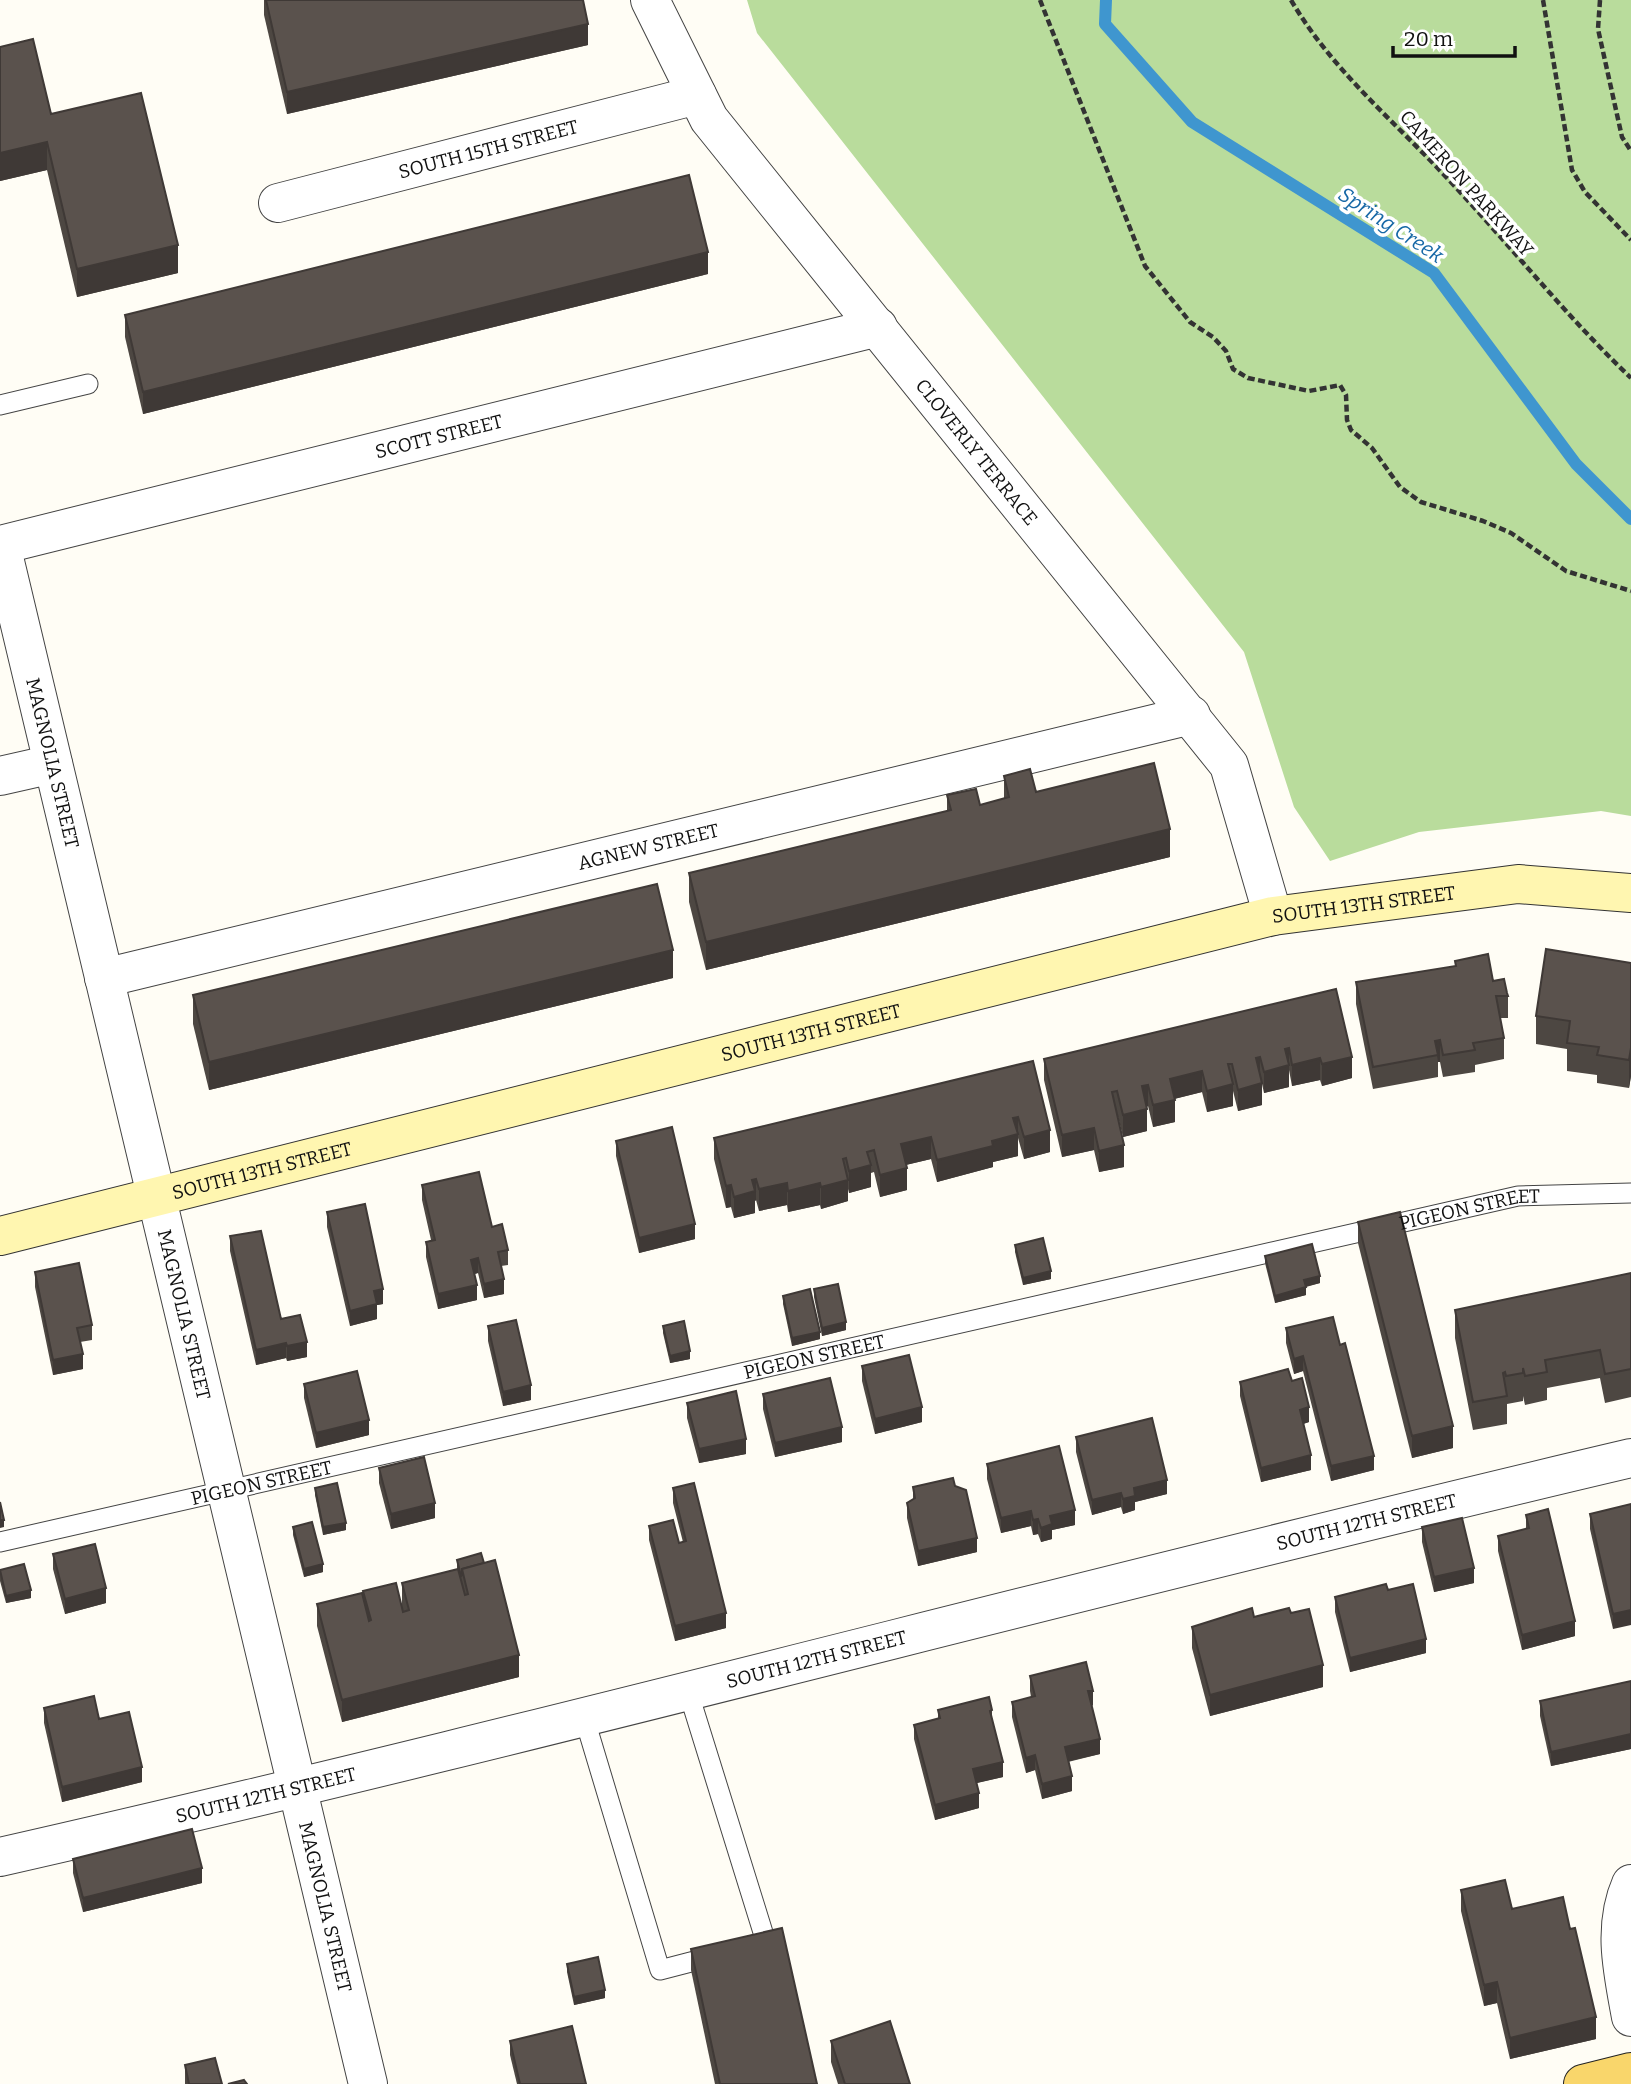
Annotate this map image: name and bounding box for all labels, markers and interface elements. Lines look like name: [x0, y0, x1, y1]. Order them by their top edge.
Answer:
scale bar: [1393, 14, 1516, 58]
text: 20 m: [1404, 26, 1453, 52]
street label: CAMERON PARKWAY: [1395, 105, 1539, 262]
street label: SOUTH 15TH STREET: [396, 115, 581, 184]
water label: Spring Creek: [1333, 181, 1449, 269]
street label: CLOVERLY TERRACE: [911, 374, 1042, 530]
street label: SCOTT STREET: [373, 410, 505, 463]
street label: MAGNOLIA STREET: [21, 675, 84, 851]
street label: AGNEW STREET: [575, 819, 721, 875]
street label: SOUTH 13TH STREET: [1271, 881, 1457, 928]
street label: SOUTH 13TH STREET: [719, 999, 903, 1066]
street label: SOUTH 13TH STREET: [170, 1137, 354, 1204]
street label: PIGEON STREET: [1397, 1184, 1540, 1235]
street label: MAGNOLIA STREET: [153, 1227, 215, 1402]
street label: PIGEON STREET: [741, 1330, 887, 1384]
street label: PIGEON STREET: [189, 1456, 334, 1510]
street label: SOUTH 12TH STREET: [1274, 1489, 1459, 1555]
street label: SOUTH 12TH STREET: [724, 1626, 909, 1693]
street label: SOUTH 12TH STREET: [173, 1763, 359, 1828]
street label: MAGNOLIA STREET: [294, 1819, 357, 1994]

